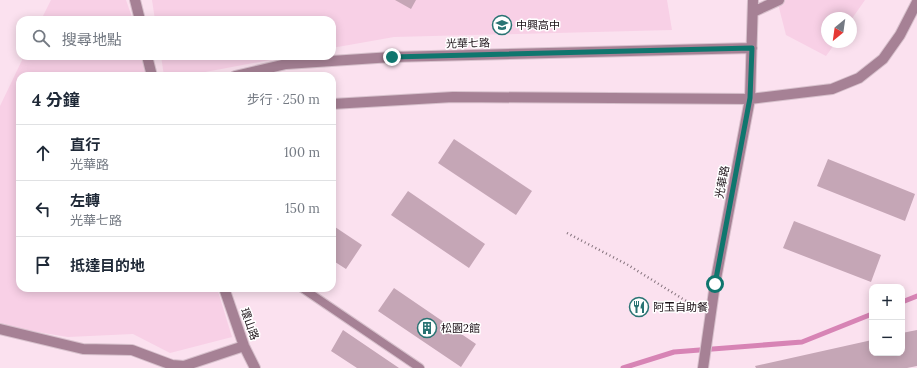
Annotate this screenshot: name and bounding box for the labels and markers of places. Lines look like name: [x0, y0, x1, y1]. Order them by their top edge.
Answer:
school or university icon: 中興高中: [491, 14, 513, 36]
place label: 中興高中: [516, 18, 560, 32]
restaurant icon: 阿玉自助餐: [628, 296, 650, 318]
place label: 阿玉自助餐: [653, 300, 708, 314]
building icon: 松園2館: [416, 317, 438, 339]
place label: 松園2館: [441, 321, 480, 335]

